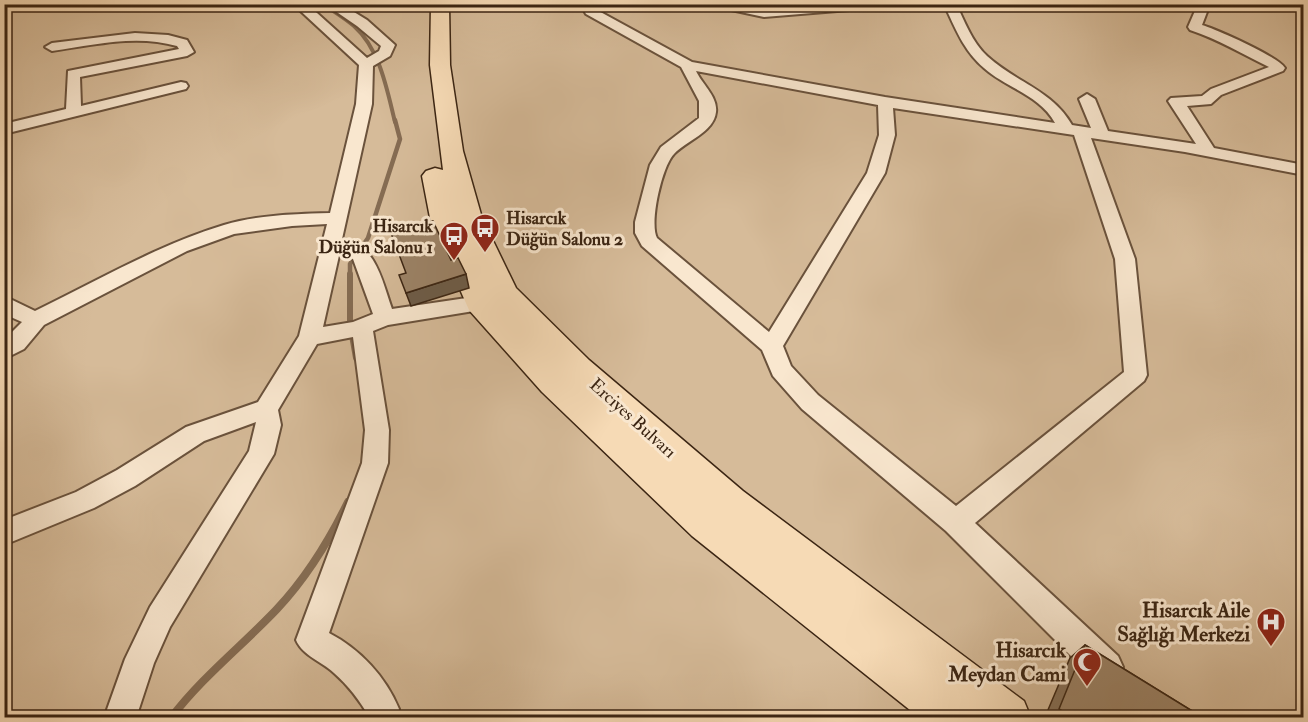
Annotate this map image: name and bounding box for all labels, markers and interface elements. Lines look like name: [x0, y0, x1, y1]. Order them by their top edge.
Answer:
place label: Hisarcık Düğün Salonu 2: [506, 207, 623, 251]
bus stop icon: Hisarcık Düğün Salonu 2: [469, 212, 501, 254]
place label: Hisarcık Düğün Salonu 1: [318, 215, 433, 259]
bus stop icon: Hisarcık Düğün Salonu 1: [438, 220, 470, 262]
street label: Erciyes Bulvarı: [584, 373, 681, 464]
place label: Hisarcık Aile Sağlığı Merkezi: [1117, 597, 1250, 648]
hospital icon: Hisarcık Aile Sağlığı Merkezi: [1255, 606, 1287, 648]
place label: Hisarcık Meydan Cami: [947, 637, 1067, 688]
mosque icon: Hisarcık Meydan Cami: [1071, 646, 1103, 688]

